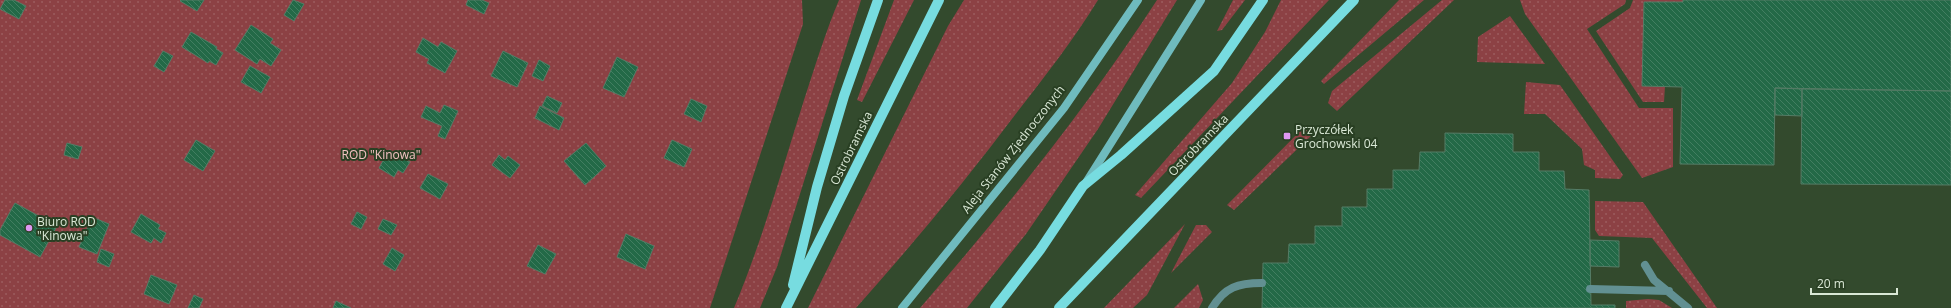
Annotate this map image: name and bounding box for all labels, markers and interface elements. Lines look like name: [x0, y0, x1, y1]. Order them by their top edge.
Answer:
street label: Aleja Stanów Zjednoczonych: [958, 81, 1068, 217]
street label: Ostrobramska: [826, 108, 876, 188]
street label: Ostrobramska: [1164, 110, 1232, 180]
place label: Przyczółek Grochowski 04: [1295, 121, 1378, 152]
marker: Przyczółek Grochowski 04: [1282, 131, 1292, 141]
park label: ROD "Kinowa": [341, 146, 421, 163]
place label: Biuro ROD "Kinowa": [37, 213, 96, 244]
marker: Biuro ROD "Kinowa": [24, 223, 34, 233]
scale bar: [1811, 270, 1897, 296]
text: 20 m: [1817, 275, 1845, 292]

